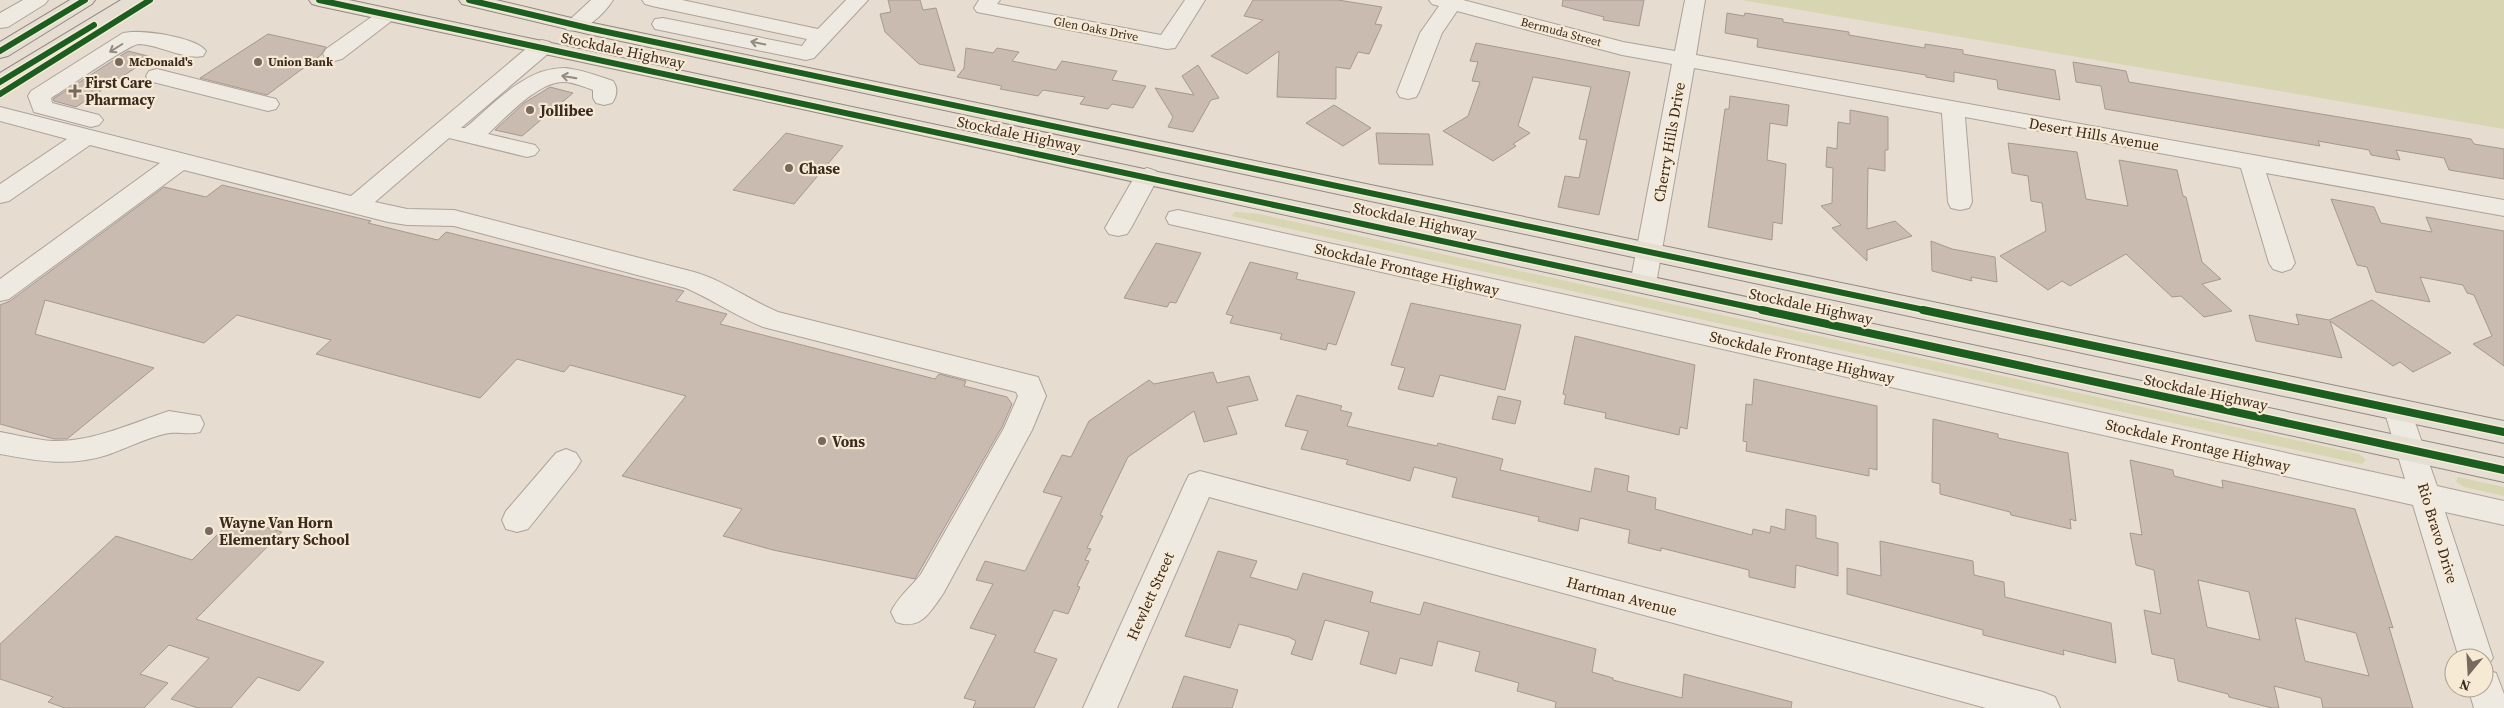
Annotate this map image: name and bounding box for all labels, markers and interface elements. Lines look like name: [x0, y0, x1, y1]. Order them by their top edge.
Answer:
street label: Glen Oaks Drive: [1052, 13, 1140, 45]
street label: Bermuda Street: [1519, 14, 1603, 50]
street label: Stockdale Highway: [559, 27, 687, 73]
one-way arrow: [750, 38, 766, 48]
one-way arrow: [110, 43, 124, 53]
place label: McDonald's: [129, 54, 193, 70]
place label: Union Bank: [268, 54, 334, 70]
marker: McDonald's: [113, 56, 125, 68]
marker: Union Bank: [252, 56, 264, 68]
place label: First Care Pharmacy: [85, 72, 155, 110]
one-way arrow: [562, 72, 578, 82]
street label: Cherry Hills Drive: [1648, 80, 1690, 204]
marker: First Care Pharmacy: [69, 85, 81, 97]
place label: Jollibee: [539, 100, 593, 121]
marker: Jollibee: [524, 104, 536, 116]
street label: Stockdale Highway: [955, 111, 1083, 157]
street label: Desert Hills Avenue: [2027, 112, 2161, 156]
place label: Chase: [799, 158, 840, 179]
marker: Chase: [783, 162, 795, 174]
street label: Stockdale Highway: [1351, 197, 1479, 243]
street label: Stockdale Frontage Highway: [1313, 237, 1502, 301]
street label: Stockdale Highway: [1747, 283, 1875, 329]
street label: Stockdale Frontage Highway: [1708, 325, 1897, 389]
street label: Stockdale Highway: [2142, 369, 2270, 415]
street label: Stockdale Frontage Highway: [2104, 413, 2293, 477]
place label: Vons: [832, 431, 865, 452]
marker: Vons: [816, 435, 828, 447]
street label: Rio Bravo Drive: [2413, 480, 2463, 586]
place label: Wayne Van Horn Elementary School: [219, 512, 350, 550]
marker: Wayne Van Horn Elementary School: [203, 525, 215, 537]
street label: Hewlett Street: [1121, 548, 1179, 643]
street label: Hartman Avenue: [1564, 571, 1680, 621]
north arrow: [2444, 648, 2494, 698]
text: N: [2457, 674, 2473, 696]

